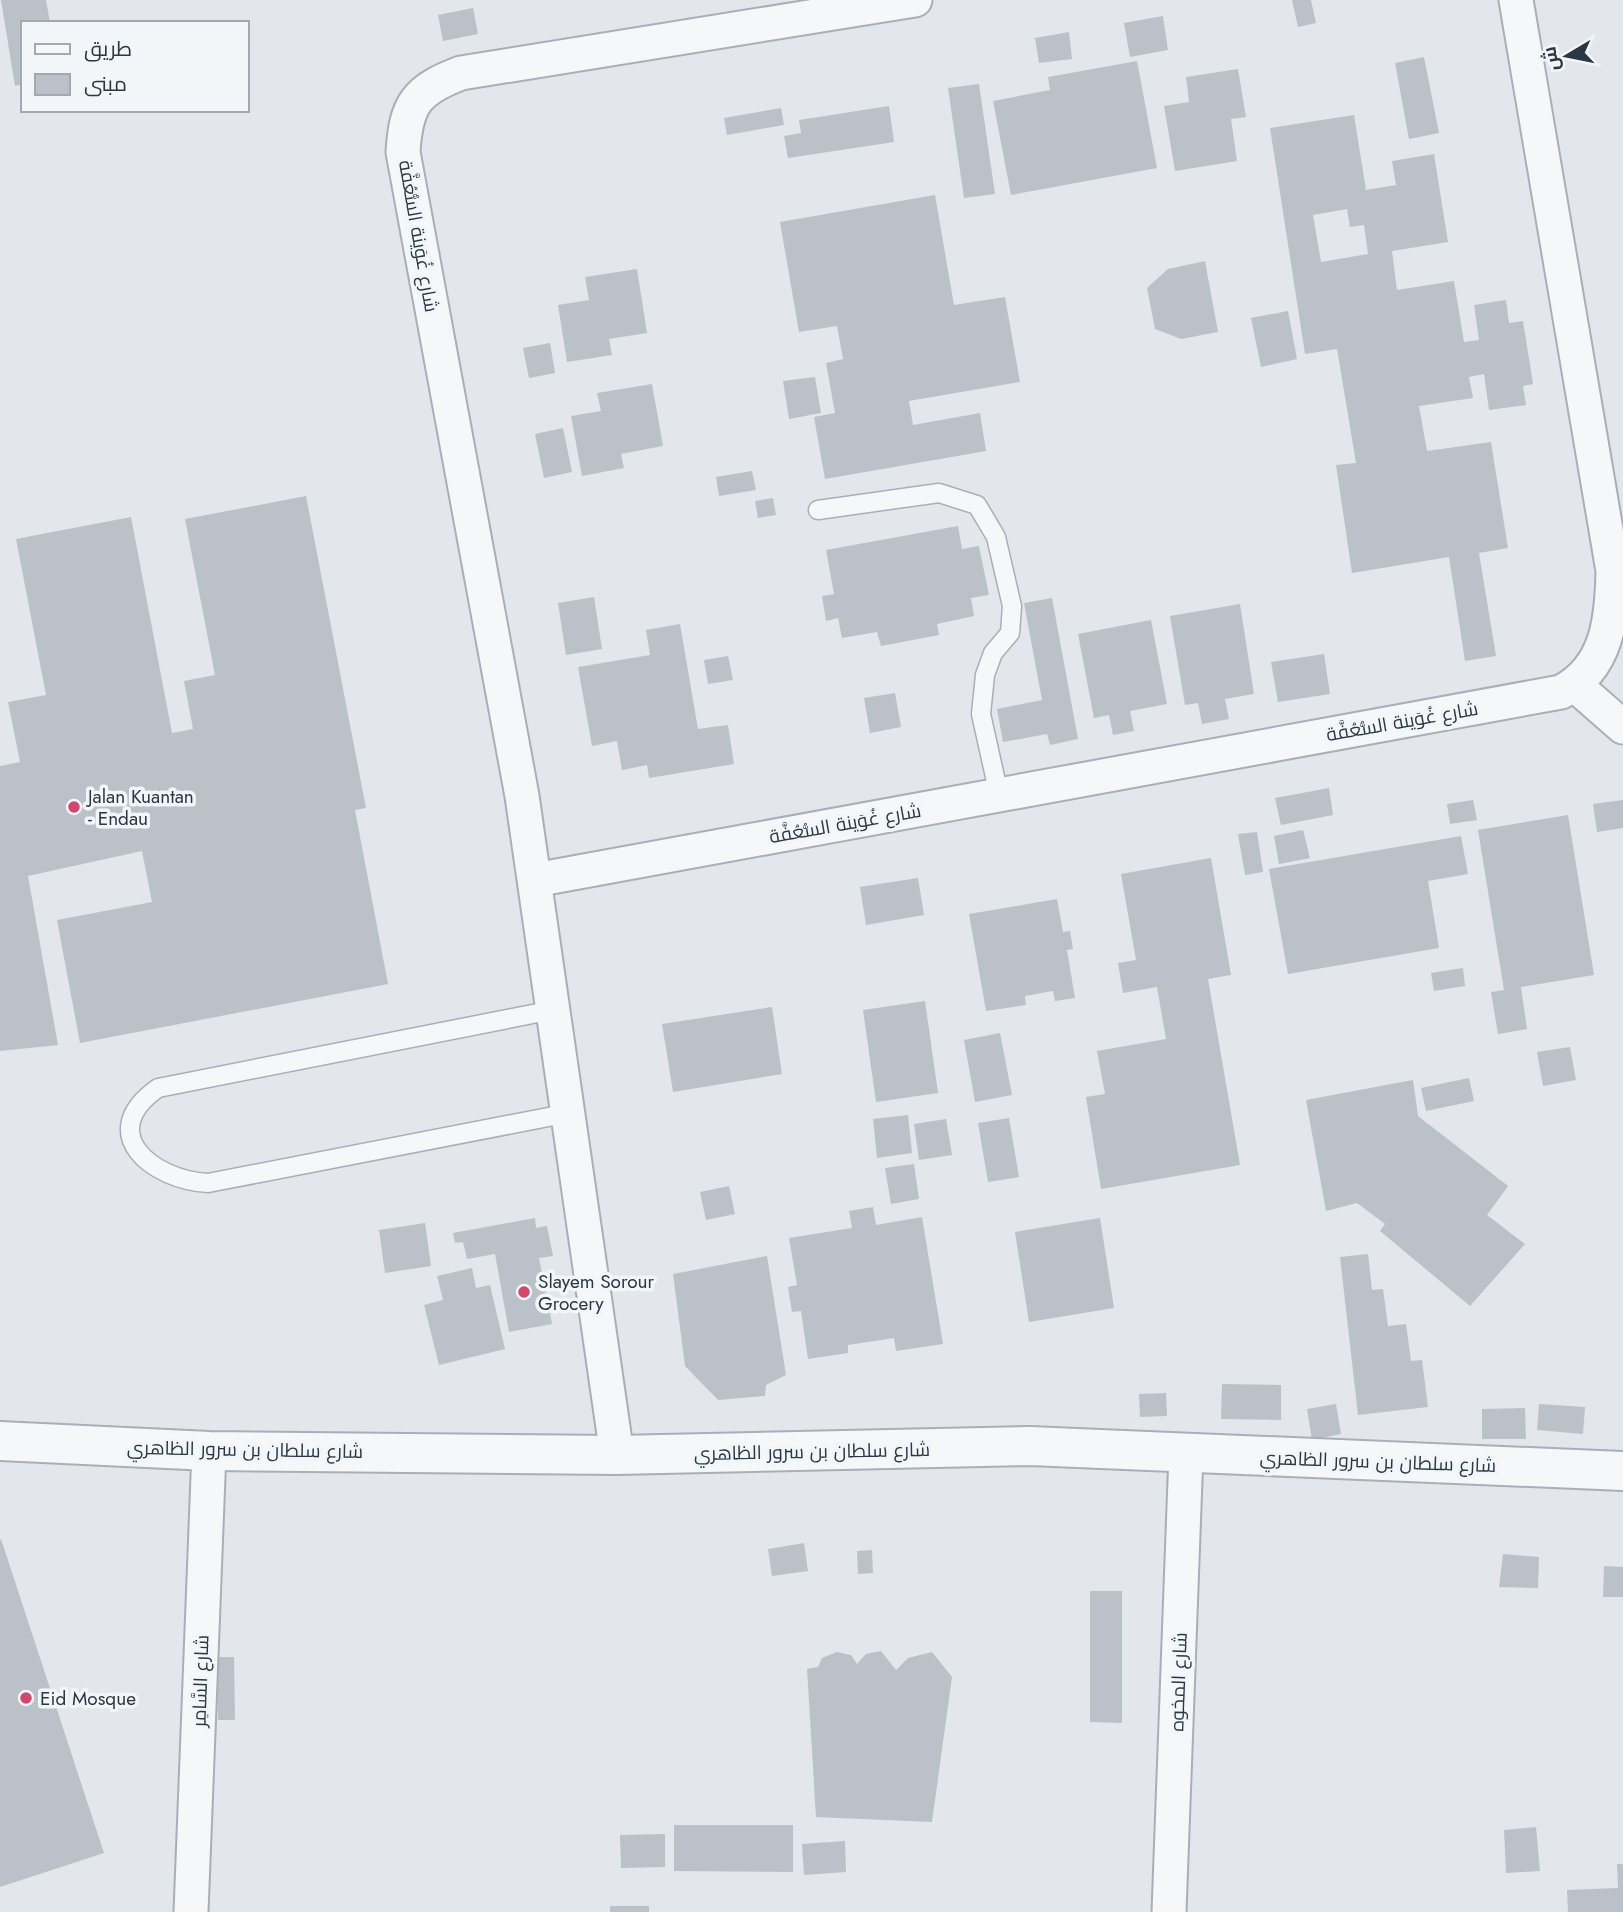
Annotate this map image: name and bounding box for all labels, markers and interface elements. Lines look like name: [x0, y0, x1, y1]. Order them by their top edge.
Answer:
legend: [21, 21, 248, 112]
north arrow: [1532, 21, 1602, 91]
text: طريق: [84, 34, 132, 64]
text: ش: [1535, 45, 1566, 73]
text: مبنى: [84, 69, 127, 99]
street label: شارع غُوَينة السُّعُفَّة: [392, 158, 445, 314]
street label: شارع غُوَينة السُّعُفَّة: [1324, 695, 1480, 748]
place label: Jalan Kuantan - Endau: [85, 783, 194, 832]
street label: شارع غُوَينة السُّعُفَّة: [767, 797, 923, 850]
marker: Jalan Kuantan - Endau: [66, 799, 82, 815]
place label: Slayem Sorour Grocery: [538, 1268, 655, 1317]
marker: Slayem Sorour Grocery: [516, 1284, 532, 1300]
street label: شارع سلطان بن سرور الظاهري: [127, 1434, 363, 1466]
street label: شارع سلطان بن سرور الظاهري: [694, 1436, 930, 1468]
street label: شارع سلطان بن سرور الظاهري: [1259, 1444, 1497, 1480]
street label: شارع المخوه: [1163, 1632, 1194, 1732]
street label: شارع السَّامِر: [185, 1634, 216, 1729]
place label: Eid Mosque: [40, 1685, 136, 1712]
marker: Eid Mosque: [18, 1690, 34, 1706]

